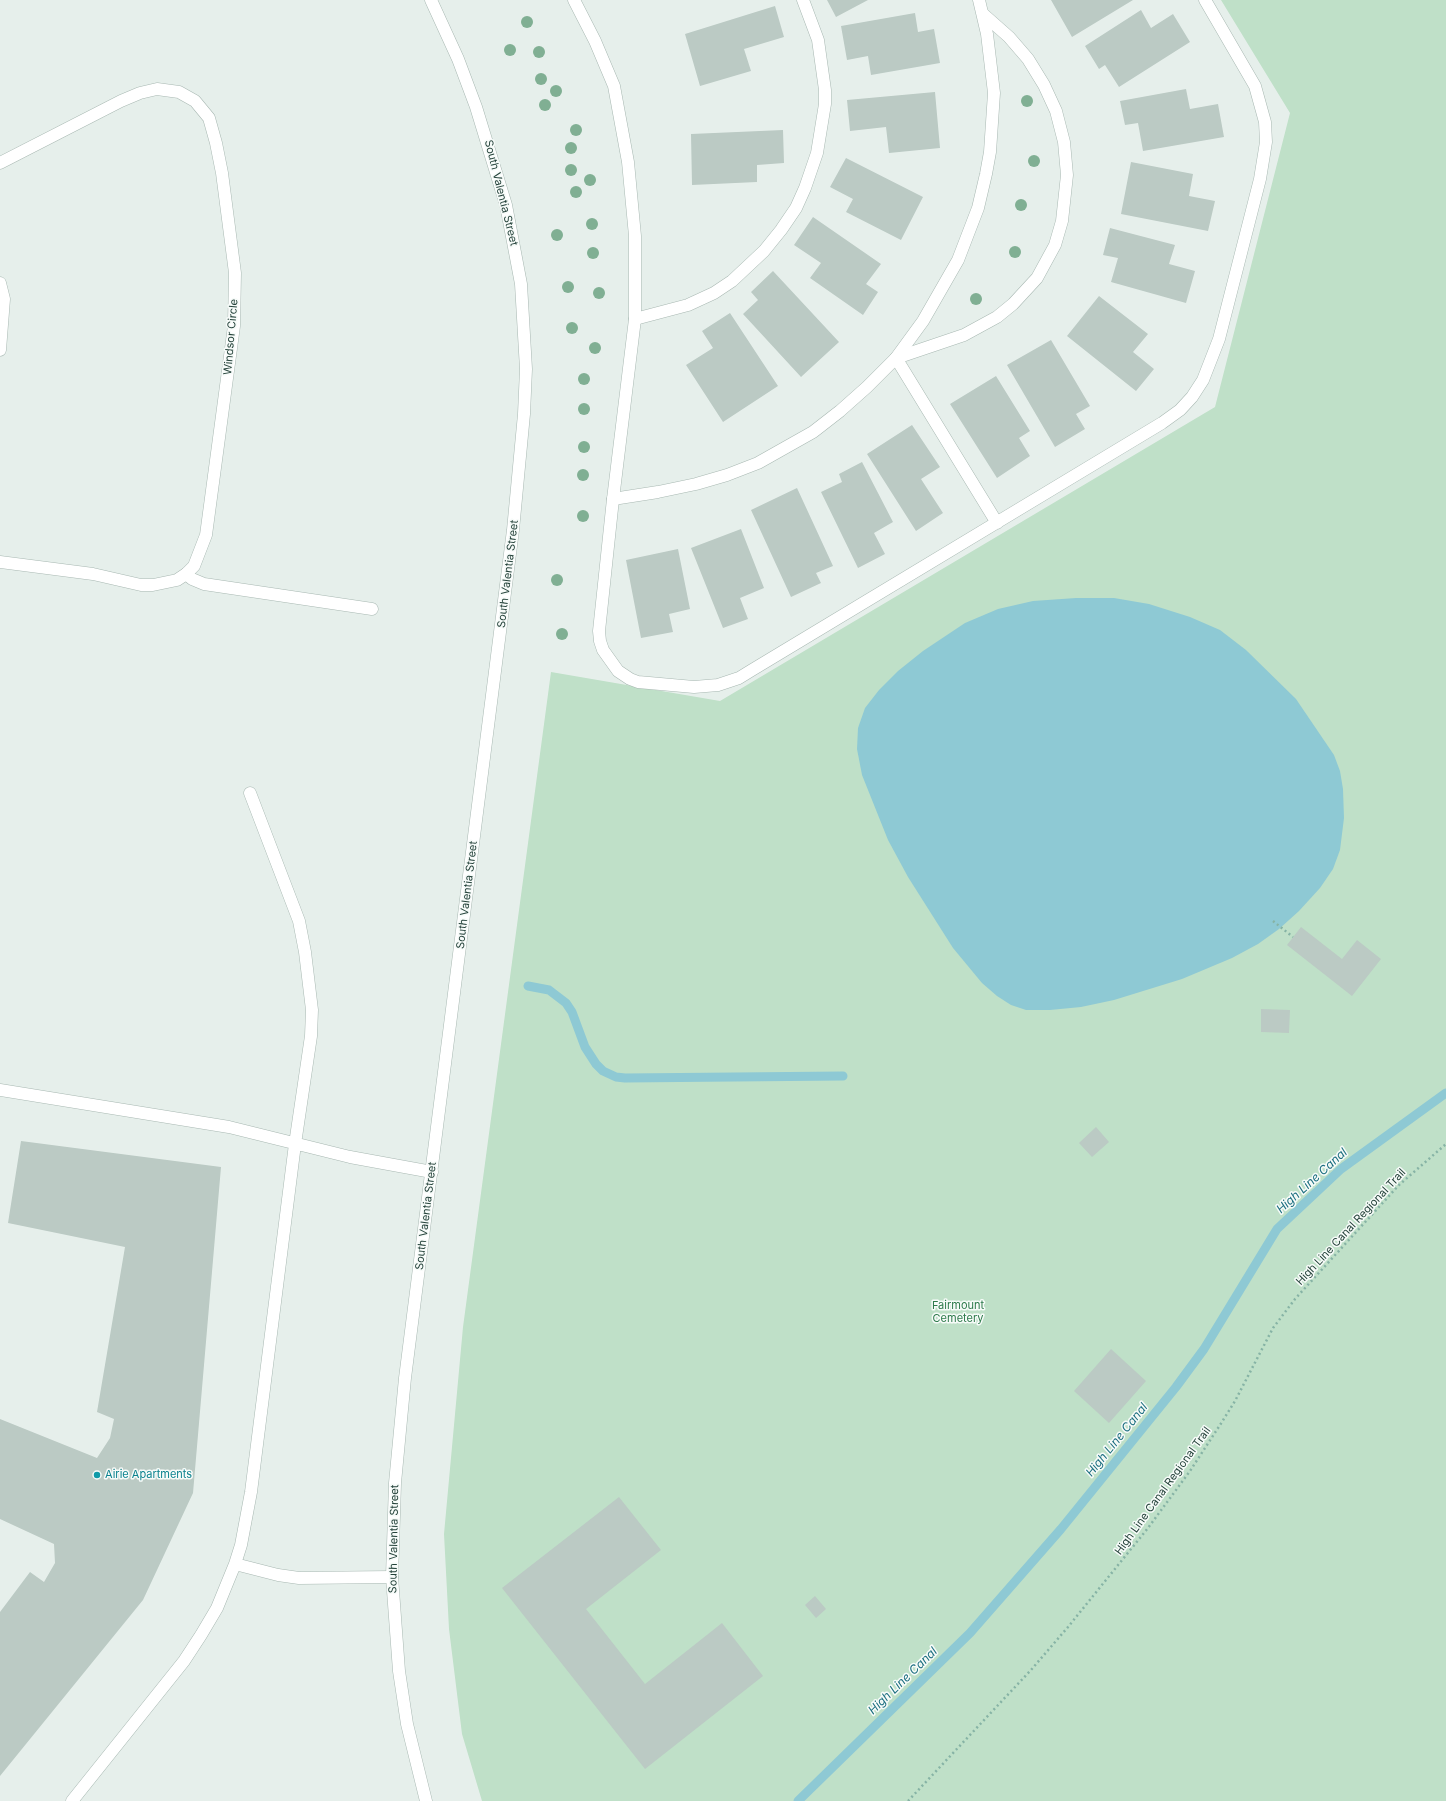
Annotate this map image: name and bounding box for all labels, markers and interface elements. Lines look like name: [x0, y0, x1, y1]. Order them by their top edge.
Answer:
street label: South Valentia Street: [481, 139, 521, 247]
street label: Windsor Circle: [221, 298, 241, 376]
street label: South Valentia Street: [495, 519, 521, 629]
street label: South Valentia Street: [454, 840, 480, 950]
water label: High Line Canal: [1274, 1145, 1350, 1217]
street label: South Valentia Street: [413, 1161, 439, 1271]
street label: High Line Canal Regional Trail: [1293, 1166, 1409, 1288]
park label: Fairmount Cemetery: [932, 1299, 984, 1325]
water label: High Line Canal: [1083, 1400, 1151, 1480]
street label: High Line Canal Regional Trail: [1112, 1425, 1214, 1557]
place label: Airie Apartments: [105, 1468, 192, 1482]
marker: Airie Apartments: [92, 1470, 102, 1480]
street label: South Valentia Street: [386, 1485, 402, 1593]
water label: High Line Canal: [866, 1644, 940, 1718]

